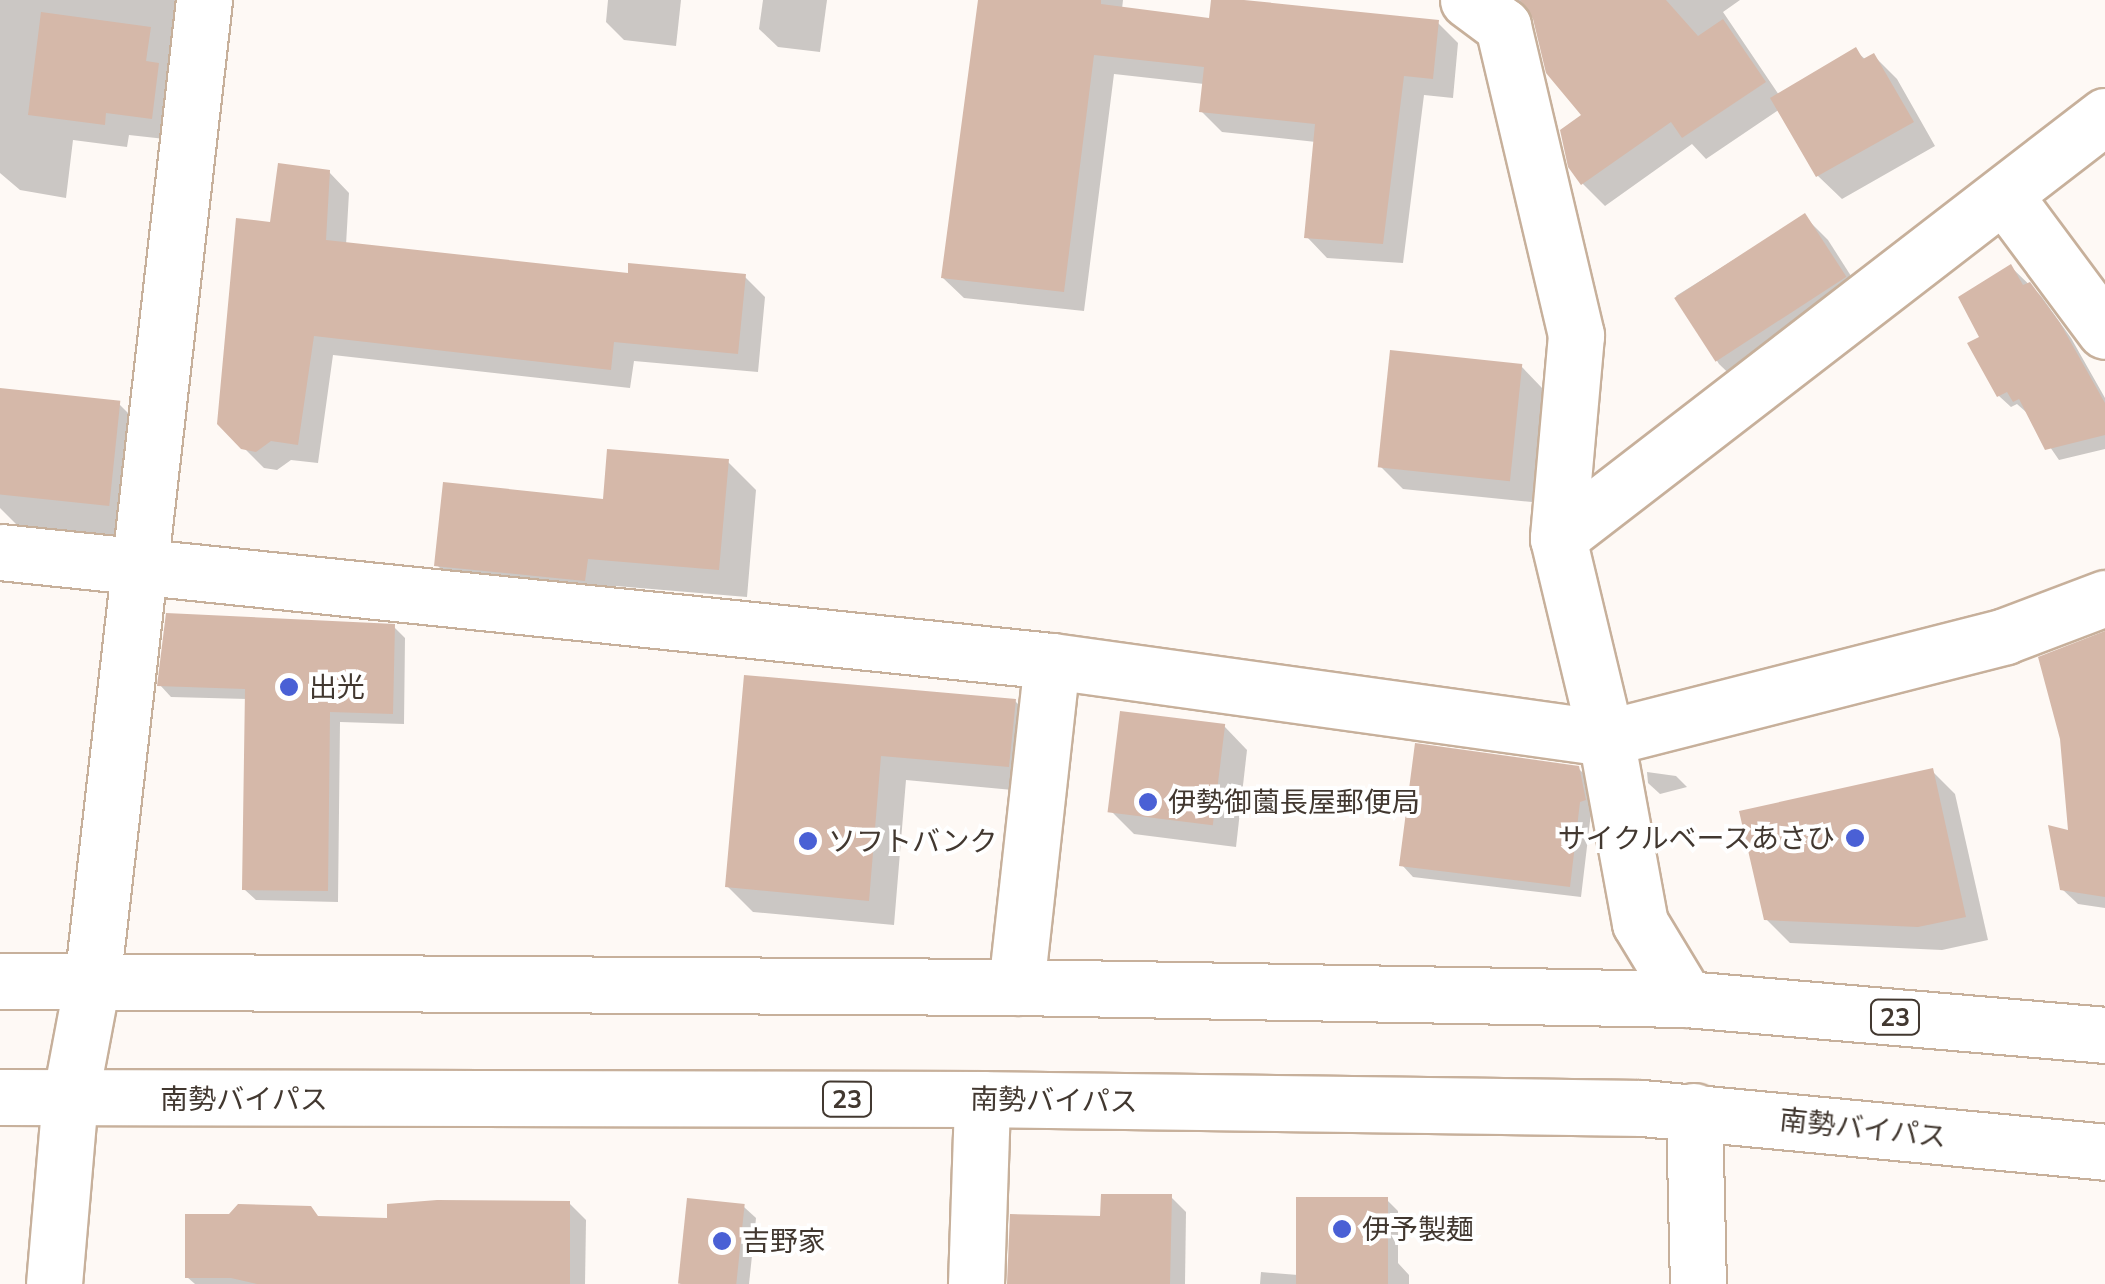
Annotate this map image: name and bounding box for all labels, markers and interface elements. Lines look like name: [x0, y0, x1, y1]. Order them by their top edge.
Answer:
place label: 出光: [309, 670, 365, 704]
marker: 出光: [278, 676, 300, 698]
place label: 伊勢御薗長屋郵便局: [1168, 785, 1420, 819]
marker: 伊勢御薗長屋郵便局: [1137, 791, 1159, 813]
place label: サイクルベースあさひ: [1555, 821, 1835, 855]
place label: ソフトバンク: [828, 824, 996, 858]
marker: サイクルベースあさひ: [1844, 827, 1866, 849]
marker: ソフトバンク: [797, 830, 819, 852]
road number: 23: [1870, 997, 1920, 1037]
road number: 23: [822, 1079, 872, 1119]
street label: 南勢バイパス: [160, 1082, 328, 1116]
street label: 南勢バイパス: [970, 1082, 1138, 1118]
street label: 南勢バイパス: [1778, 1103, 1948, 1153]
place label: 伊予製麺: [1362, 1212, 1474, 1246]
marker: 伊予製麺: [1331, 1218, 1353, 1240]
place label: 吉野家: [742, 1224, 826, 1258]
marker: 吉野家: [711, 1230, 733, 1252]

